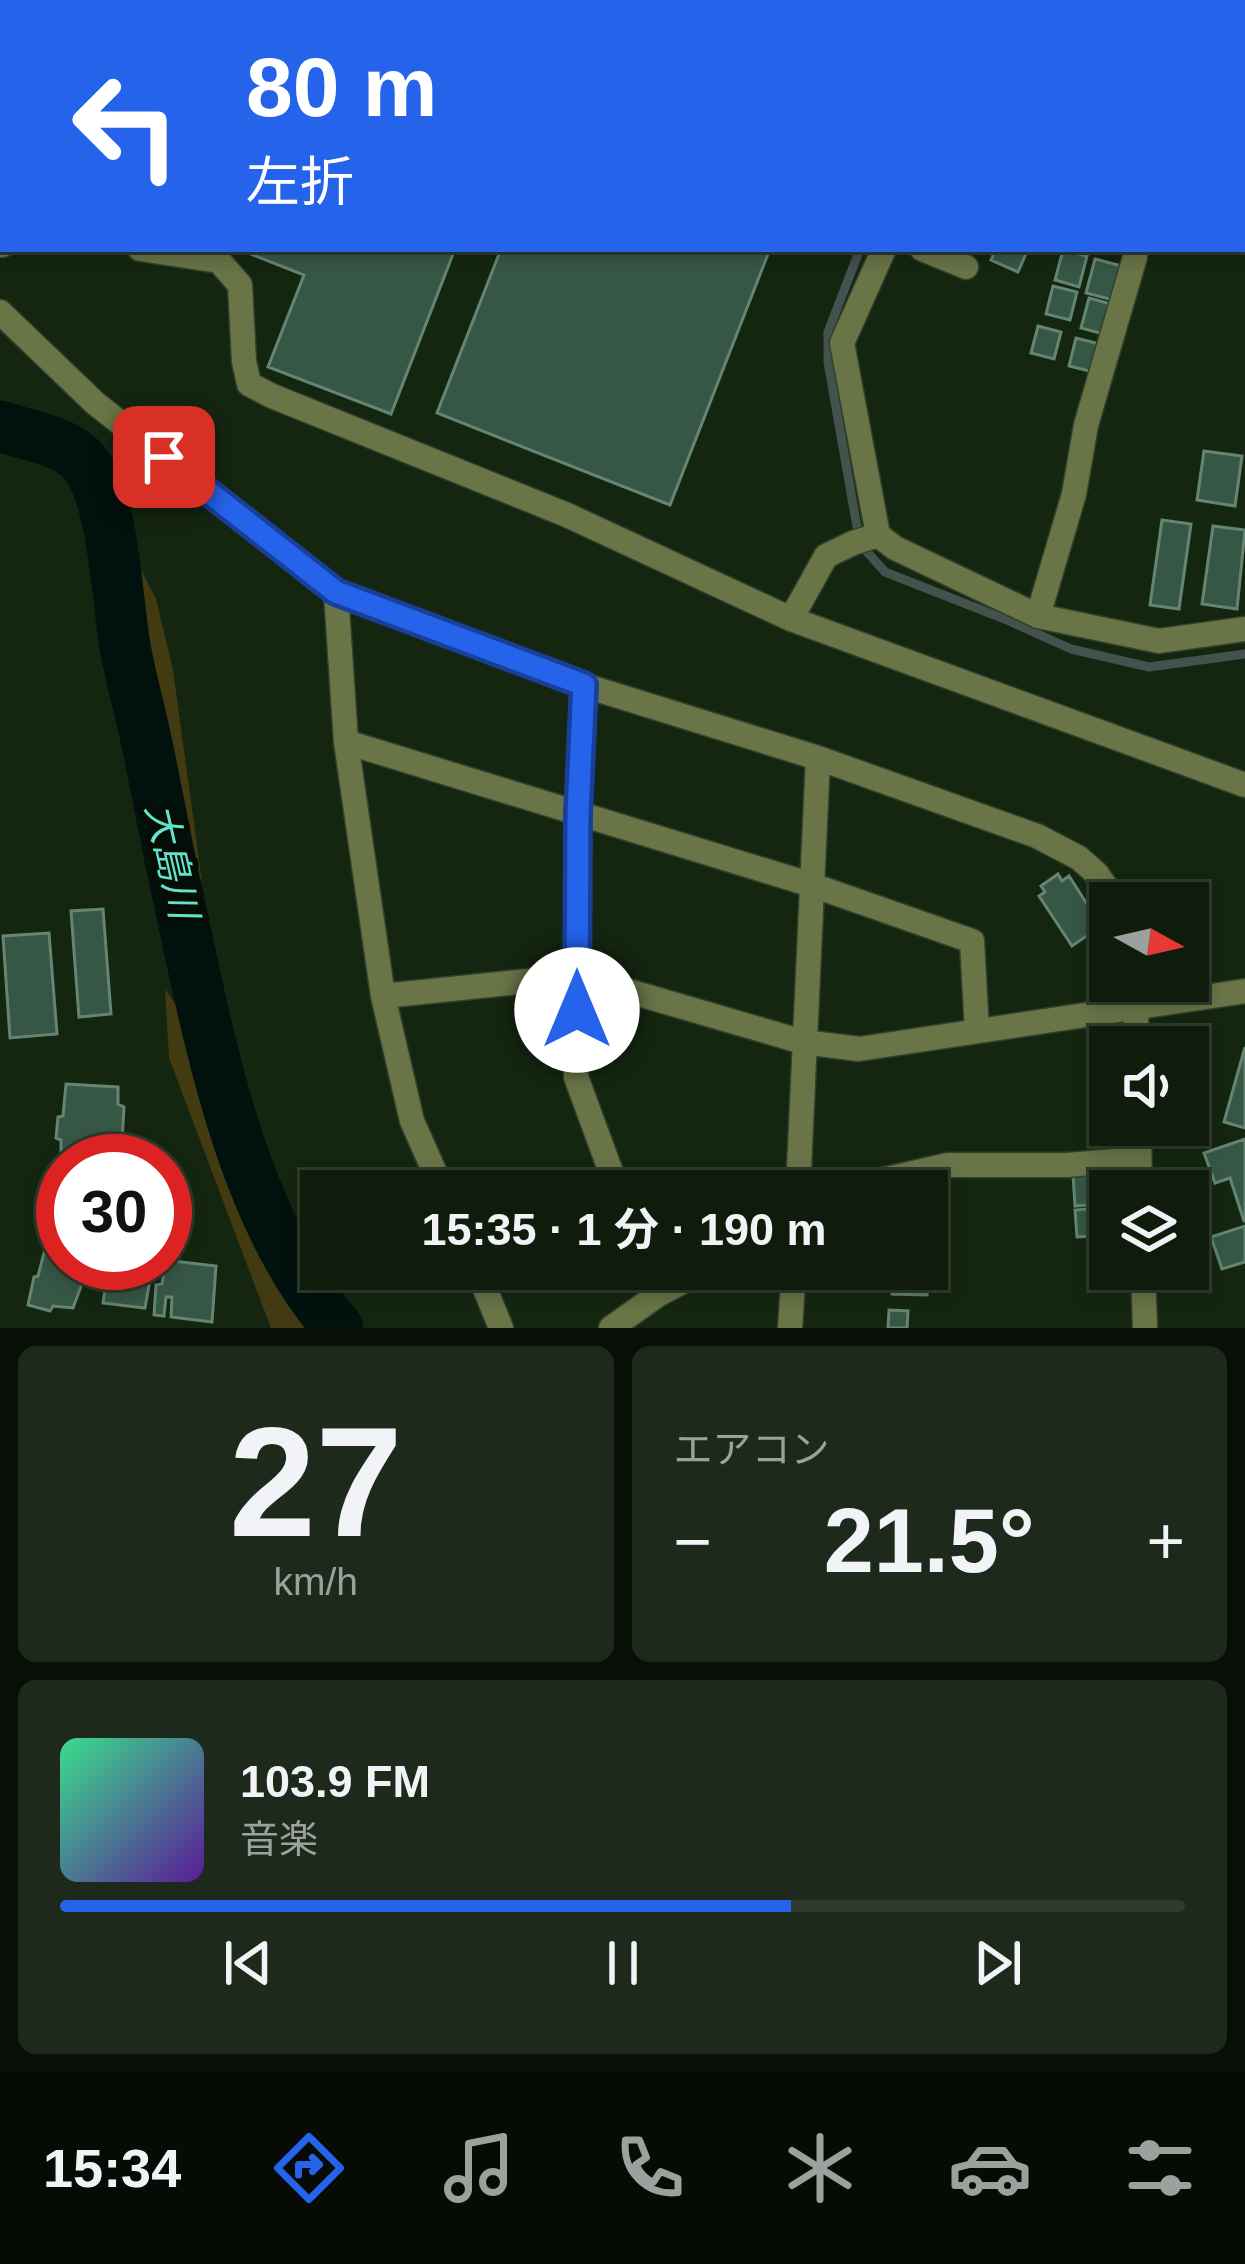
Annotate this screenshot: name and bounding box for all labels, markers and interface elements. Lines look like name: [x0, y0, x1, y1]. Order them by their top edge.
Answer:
text: 80 m: [246, 40, 437, 134]
icon: left: [48, 48, 204, 204]
text: 左折: [246, 152, 354, 212]
pin: [113, 406, 215, 508]
icon: arrive: [131, 424, 197, 490]
water label: 大島川: [138, 799, 207, 927]
north arrow: [1089, 882, 1209, 1002]
map controls: [1089, 882, 1209, 1290]
position arrow: [514, 947, 640, 1073]
button: sound: [1089, 1026, 1209, 1146]
speed limit sign: 30: [36, 1134, 192, 1290]
button: layers: [1089, 1170, 1209, 1290]
text: 15:35 · 1 分 · 190 m: [421, 1204, 827, 1255]
text: 27: [229, 1395, 403, 1569]
text: エアコン: [674, 1428, 830, 1471]
text: 21.5°: [824, 1491, 1035, 1591]
text: −: [674, 1504, 712, 1578]
text: +: [1146, 1504, 1185, 1578]
text: km/h: [273, 1560, 358, 1603]
text: 103.9 FM: [240, 1756, 430, 1807]
text: 音楽: [240, 1818, 318, 1861]
icon: previous: [215, 1930, 281, 1996]
icon: pause: [590, 1930, 656, 1996]
icon: next: [965, 1930, 1031, 1996]
icon: directions: [267, 2126, 351, 2210]
icon: music: [437, 2126, 521, 2210]
icon: phone: [608, 2126, 692, 2210]
icon: climate: [778, 2126, 862, 2210]
icon: car: [948, 2126, 1032, 2210]
icon: filters: [1118, 2126, 1202, 2210]
text: 15:34: [43, 2138, 181, 2198]

